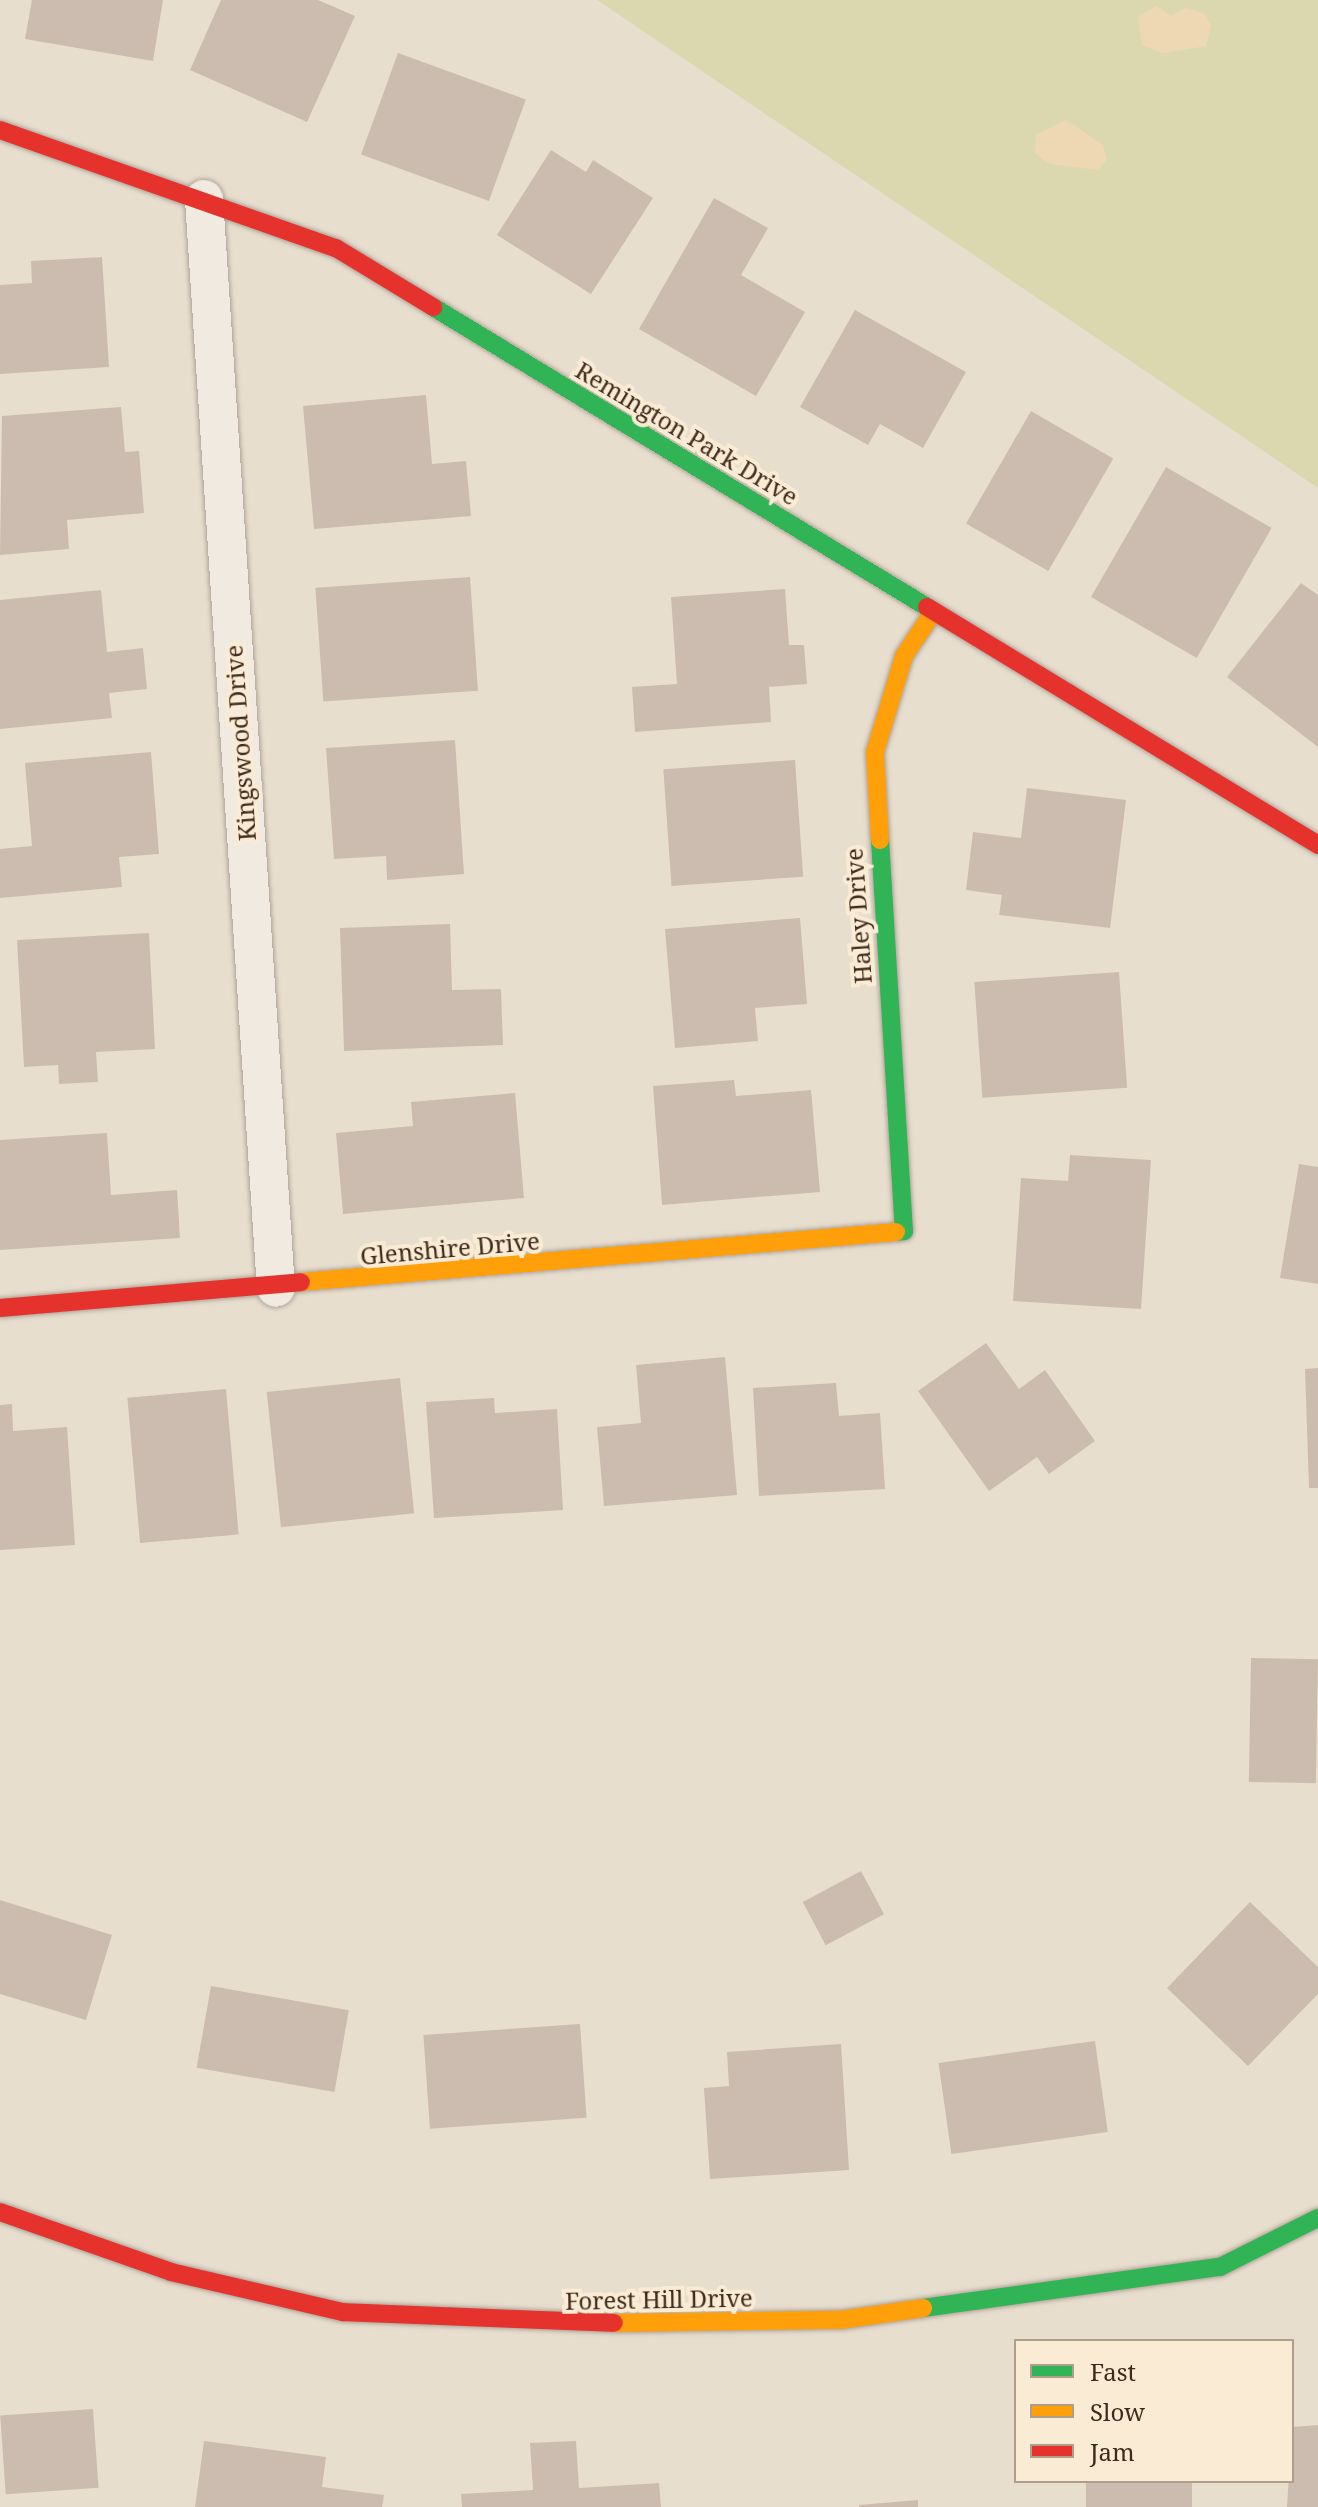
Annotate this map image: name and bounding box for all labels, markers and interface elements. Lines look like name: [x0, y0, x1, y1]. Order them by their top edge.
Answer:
street label: Remington Park Drive: [571, 355, 803, 511]
street label: Kingswood Drive: [219, 644, 261, 842]
street label: Haley Drive: [839, 847, 877, 985]
street label: Glenshire Drive: [359, 1226, 541, 1270]
street label: Forest Hill Drive: [565, 2283, 753, 2315]
legend: [1014, 2339, 1294, 2483]
text: Fast: [1090, 2355, 1136, 2388]
text: Slow: [1090, 2395, 1145, 2428]
text: Jam: [1090, 2435, 1135, 2468]

